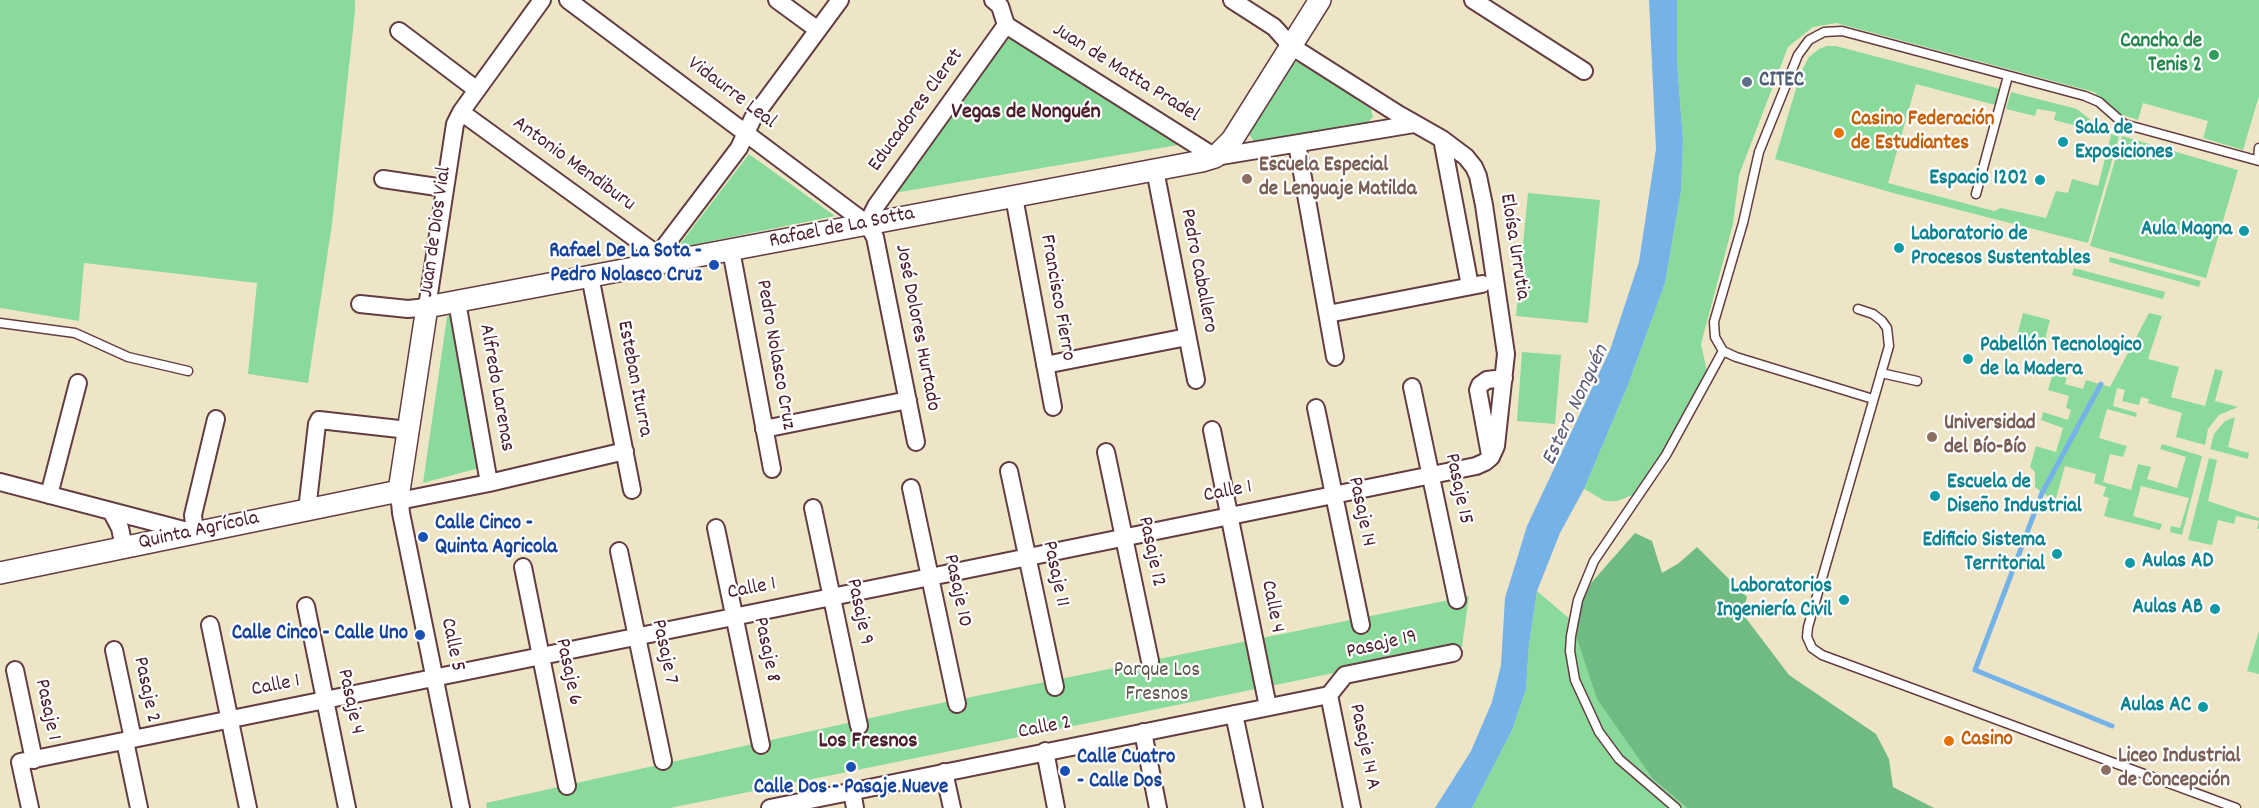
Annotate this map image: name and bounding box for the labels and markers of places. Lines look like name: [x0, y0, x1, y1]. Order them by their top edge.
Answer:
place label: Cancha de Tenis 2: [2120, 30, 2202, 80]
marker: Cancha de Tenis 2: [2207, 48, 2221, 62]
place label: CITEC: [1759, 69, 1804, 95]
marker: CITEC: [1740, 75, 1754, 89]
place label: Casino Federación de Estudiantes: [1851, 108, 1994, 158]
place label: Sala de Exposiciones: [2075, 117, 2173, 167]
marker: Casino Federación de Estudiantes: [1832, 126, 1846, 140]
marker: Sala de Exposiciones: [2056, 135, 2070, 149]
place label: Escuela Especial de Lenguaje Matilda: [1259, 154, 1417, 204]
place label: Espacio 1202: [1929, 167, 2028, 193]
marker: Escuela Especial de Lenguaje Matilda: [1240, 172, 1254, 186]
marker: Espacio 1202: [2033, 173, 2047, 187]
place label: Aula Magna: [2141, 218, 2232, 244]
place label: Laboratorio de Procesos Sustentables: [1911, 223, 2091, 273]
marker: Aula Magna: [2237, 224, 2251, 238]
place label: Rafael De La Sota - Pedro Nolasco Cruz: [549, 240, 702, 290]
marker: Laboratorio de Procesos Sustentables: [1892, 241, 1906, 255]
marker: Rafael De La Sota - Pedro Nolasco Cruz: [707, 258, 721, 272]
place label: Pabellón Tecnologico de la Madera: [1980, 334, 2142, 384]
marker: Pabellón Tecnologico de la Madera: [1961, 352, 1975, 366]
place label: Universidad del Bío-Bío: [1944, 412, 2036, 462]
marker: Universidad del Bío-Bío: [1925, 430, 1939, 444]
place label: Escuela de Diseño Industrial: [1947, 471, 2082, 521]
marker: Escuela de Diseño Industrial: [1928, 489, 1942, 503]
place label: Calle Cinco - Quinta Agricola: [435, 512, 557, 562]
place label: Edificio Sistema Territorial: [1922, 529, 2045, 579]
marker: Calle Cinco - Quinta Agricola: [416, 530, 430, 544]
marker: Edificio Sistema Territorial: [2050, 547, 2064, 561]
place label: Aulas AD: [2142, 550, 2213, 576]
marker: Aulas AD: [2123, 556, 2137, 570]
place label: Laboratorios Ingeniería Civil: [1716, 575, 1832, 625]
marker: Laboratorios Ingeniería Civil: [1837, 593, 1851, 607]
place label: Aulas AB: [2133, 596, 2203, 622]
marker: Aulas AB: [2208, 602, 2222, 616]
place label: Calle Cinco - Calle Uno: [232, 622, 408, 648]
marker: Calle Cinco - Calle Uno: [413, 628, 427, 642]
place label: Aulas AC: [2120, 694, 2191, 720]
marker: Aulas AC: [2196, 700, 2210, 714]
place label: Casino: [1961, 728, 2013, 754]
marker: Casino: [1942, 734, 1956, 748]
place label: Liceo Industrial de Concepción: [2118, 745, 2240, 795]
place label: Calle Cuatro - Calle Dos: [1077, 746, 1175, 796]
marker: Calle Dos - Pasaje Nueve: [844, 760, 858, 774]
marker: Liceo Industrial de Concepción: [2099, 763, 2113, 777]
marker: Calle Cuatro - Calle Dos: [1058, 764, 1072, 778]
place label: Calle Dos - Pasaje Nueve: [754, 776, 948, 802]

